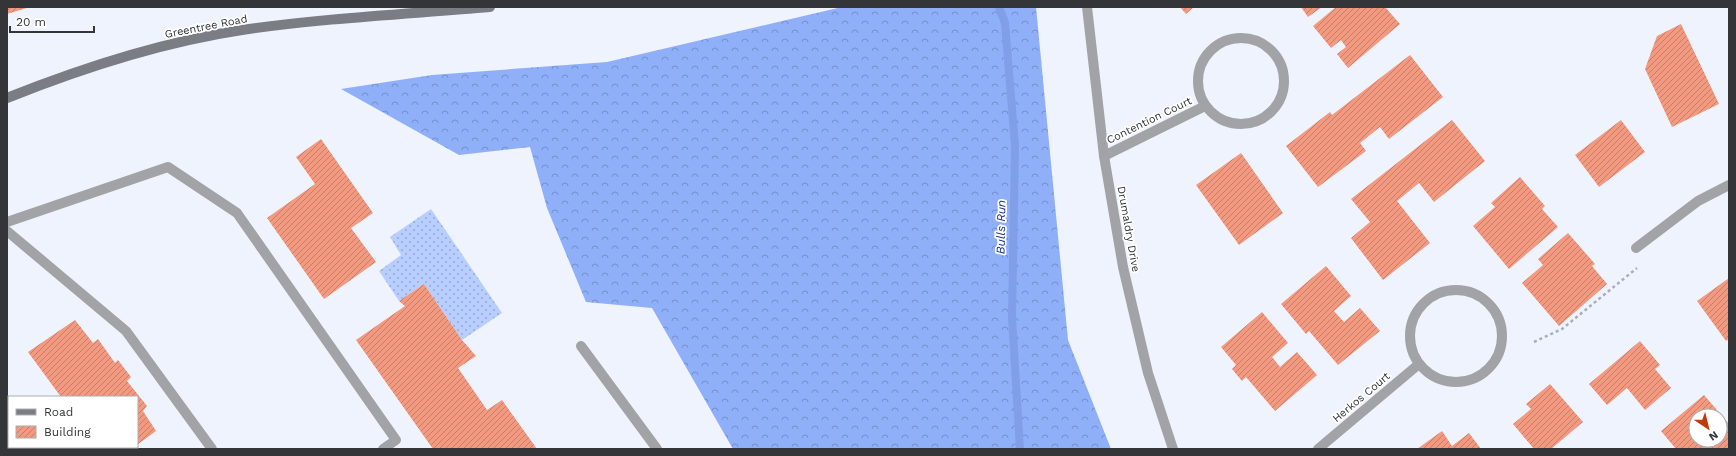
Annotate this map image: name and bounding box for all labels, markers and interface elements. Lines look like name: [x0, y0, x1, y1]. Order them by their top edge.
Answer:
scale bar: [10, 8, 94, 34]
street label: Greentree Road: [164, 12, 249, 41]
text: 20 m: [16, 15, 46, 29]
street label: Contention Court: [1105, 94, 1194, 147]
street label: Drumaldry Drive: [1115, 185, 1142, 273]
water label: Bulls Run: [994, 200, 1008, 254]
street label: Herkos Court: [1330, 369, 1393, 425]
legend: [8, 396, 138, 448]
text: Road: [44, 405, 73, 419]
north arrow: [1688, 408, 1728, 448]
text: Building: [44, 425, 91, 439]
text: N: [1706, 428, 1721, 443]

